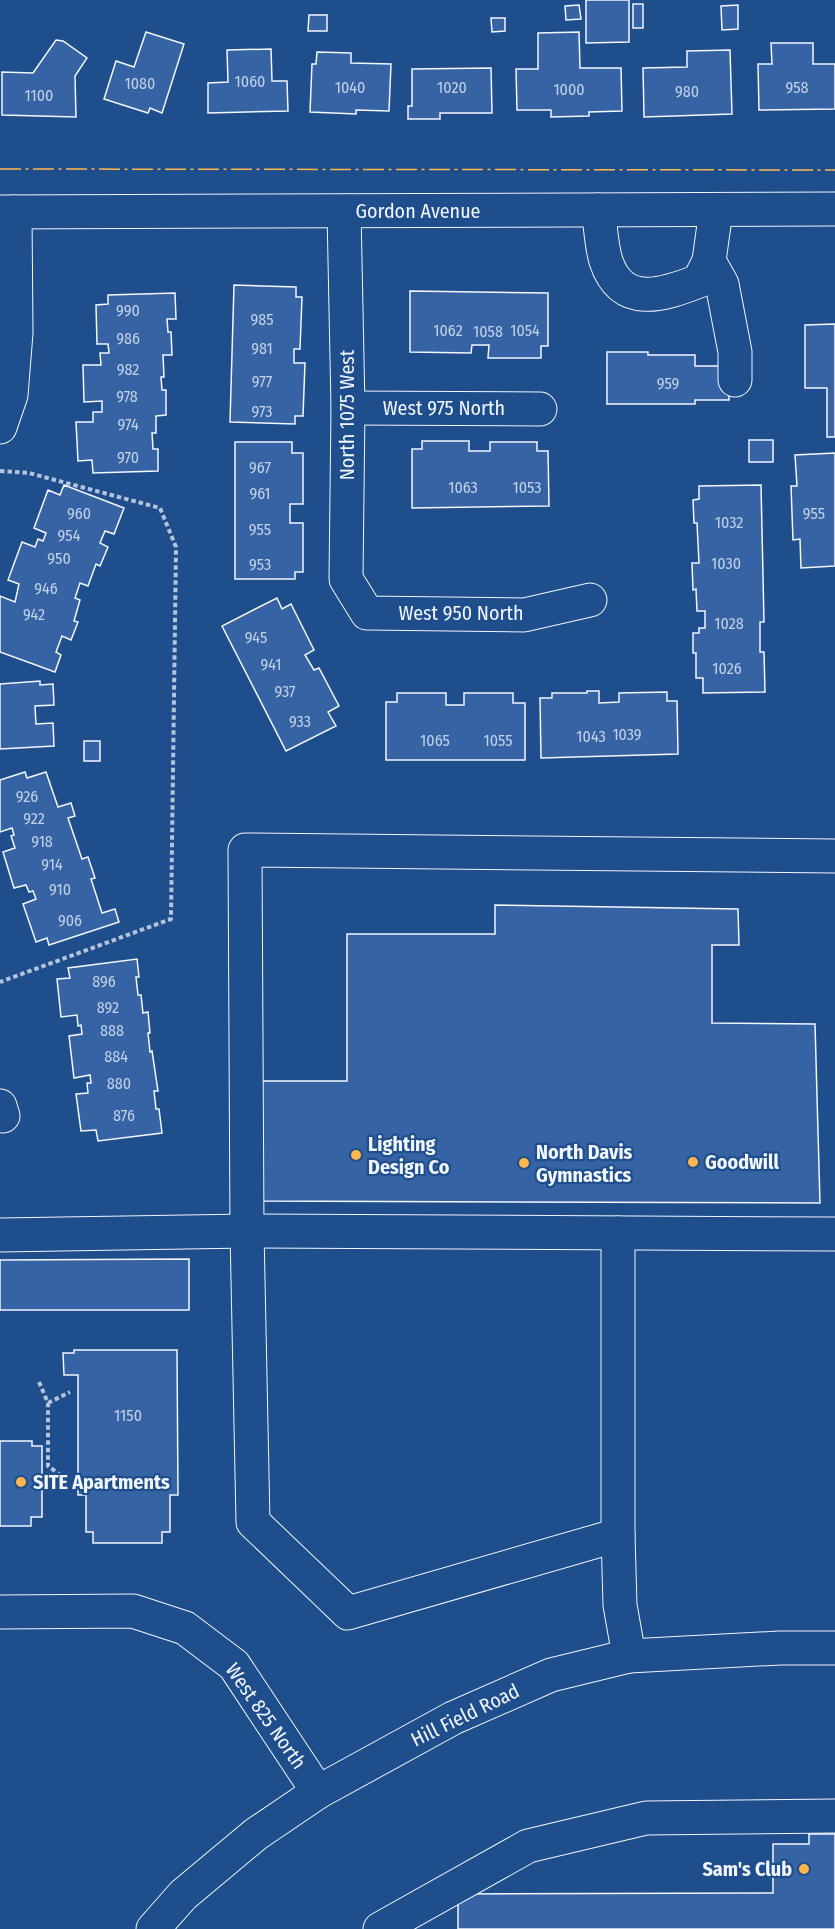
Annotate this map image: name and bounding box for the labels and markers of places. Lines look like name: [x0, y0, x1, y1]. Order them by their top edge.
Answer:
place label: Lighting Design Co: [368, 1132, 450, 1179]
place label: North Davis Gymnastics: [536, 1140, 633, 1187]
marker: Lighting Design Co: [349, 1148, 363, 1162]
place label: Goodwill: [705, 1150, 779, 1174]
marker: Goodwill: [686, 1155, 700, 1169]
marker: North Davis Gymnastics: [517, 1156, 531, 1170]
place label: SITE Apartments: [33, 1470, 170, 1494]
marker: SITE Apartments: [14, 1475, 28, 1489]
place label: Sam's Club: [702, 1857, 792, 1881]
marker: Sam's Club: [797, 1862, 811, 1876]

